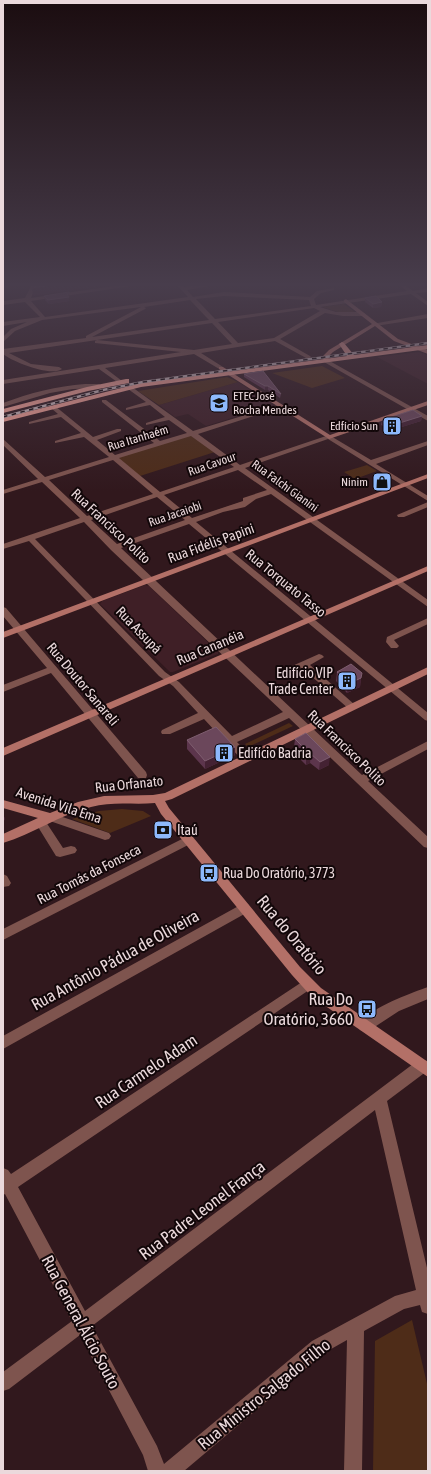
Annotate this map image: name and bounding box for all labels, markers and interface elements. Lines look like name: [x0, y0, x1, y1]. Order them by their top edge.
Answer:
place label: ETEC José Rocha Mendes: [233, 389, 297, 417]
school or university icon: ETEC José Rocha Mendes: [208, 392, 230, 414]
building icon: Edfício Sun: [381, 415, 403, 437]
place label: Edfício Sun: [330, 419, 378, 433]
street label: Rua Itanhaém: [106, 422, 170, 454]
street label: Rua Cavour: [186, 449, 238, 479]
street label: Rua Falchi Gianini: [249, 457, 321, 515]
shop icon: Ninim: [371, 471, 393, 493]
place label: Ninim: [341, 475, 368, 489]
street label: Rua Francisco Polito: [68, 485, 154, 567]
street label: Rua Jacaiobi: [147, 498, 203, 530]
street label: Rua Fidélis Papini: [166, 520, 256, 566]
street label: Rua Torquato Tasso: [243, 546, 329, 620]
street label: Rua Assupá: [113, 603, 165, 657]
street label: Rua Cananéia: [174, 626, 246, 668]
street label: Rua Doutor Sanareli: [44, 639, 122, 729]
place label: Edifício VIP Trade Center: [269, 665, 334, 697]
building icon: Edifício VIP Trade Center: [336, 670, 358, 692]
street label: Rua Francisco Polito: [305, 707, 389, 789]
building icon: Edifício Badria: [213, 742, 235, 764]
place label: Edifício Badria: [238, 745, 311, 761]
street label: Rua Orfanato: [94, 772, 164, 796]
street label: Avenida Vila Ema: [14, 784, 104, 826]
bank icon: Itaú: [152, 819, 174, 841]
place label: Itaú: [177, 822, 198, 838]
street label: Rua Tomás da Fonseca: [34, 841, 144, 907]
bus stop icon: Rua Do Oratório, 3773: [198, 862, 220, 884]
place label: Rua Do Oratório, 3773: [223, 865, 335, 881]
street label: Rua do Oratório: [253, 891, 331, 979]
street label: Rua Antônio Pádua de Oliveira: [28, 906, 202, 1014]
place label: Rua Do Oratório, 3660: [264, 989, 353, 1029]
bus stop icon: Rua Do Oratório, 3660: [356, 998, 378, 1020]
street label: Rua Carmelo Adam: [91, 1030, 201, 1112]
street label: Rua Padre Leonel França: [135, 1156, 269, 1264]
street label: Rua General Álcio Souto: [37, 1252, 125, 1392]
street label: Rua Ministro Salgado Filho: [194, 1334, 334, 1454]

